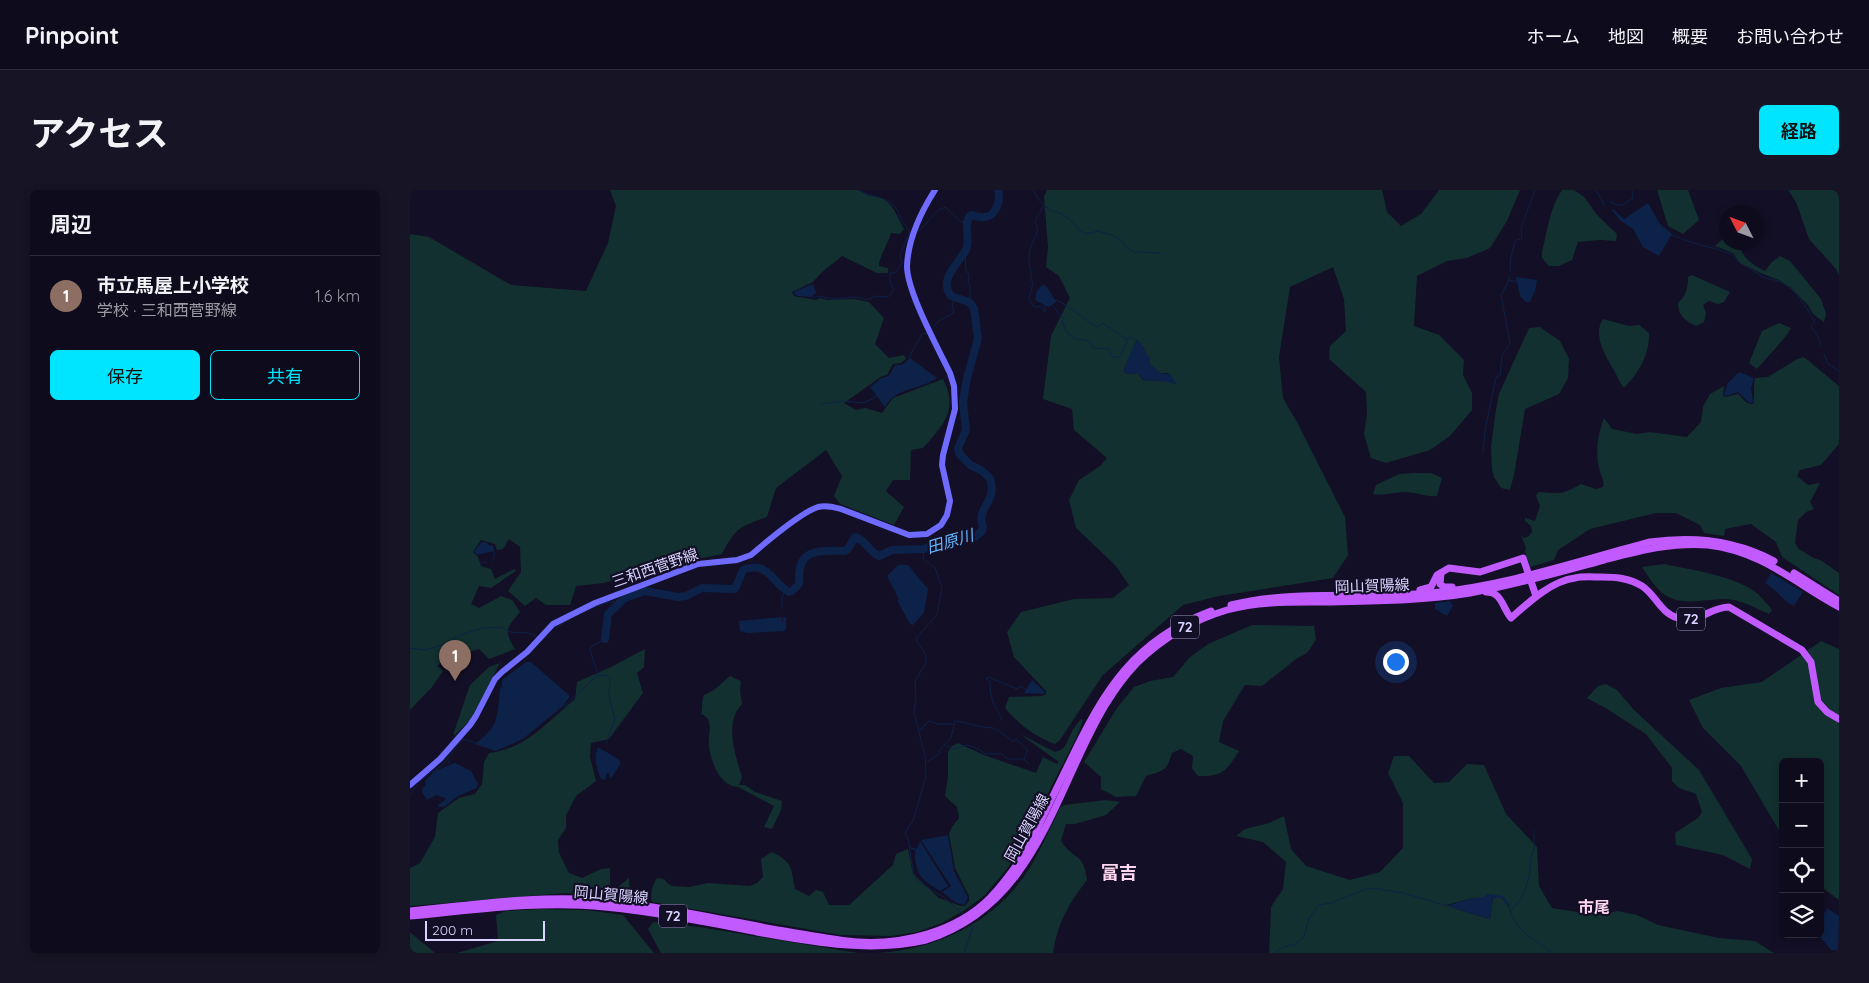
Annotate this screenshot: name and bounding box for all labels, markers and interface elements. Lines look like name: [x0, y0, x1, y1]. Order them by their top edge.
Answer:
text: Pinpoint: [25, 20, 119, 50]
text: ホーム: [1527, 25, 1580, 48]
text: 地図: [1608, 25, 1644, 48]
text: 概要: [1672, 25, 1708, 48]
text: お問い合わせ: [1736, 25, 1844, 48]
button: 経路: [1759, 105, 1839, 155]
text: アクセス: [30, 111, 168, 155]
north arrow: [1719, 205, 1764, 250]
text: 周辺: [50, 211, 92, 237]
text: 市立馬屋上小学校: [97, 273, 249, 297]
text: 1: [63, 286, 69, 306]
text: 1.6 km: [315, 286, 360, 306]
text: 学校 · 三和西菅野線: [97, 300, 237, 320]
button: 保存: [50, 350, 200, 400]
button: 共有: [210, 350, 360, 400]
water label: 田原川: [924, 524, 978, 557]
street label: 三和西菅野線: [609, 544, 700, 591]
street label: 岡山賀陽線: [1334, 575, 1410, 596]
road number: 72: [1677, 608, 1705, 630]
road number: 72: [1171, 616, 1199, 638]
pin: 1: [439, 640, 471, 681]
your location: [1383, 649, 1409, 675]
map controls: [1779, 758, 1824, 938]
button: +: [1779, 758, 1824, 803]
street label: 岡山賀陽線: [1000, 790, 1053, 865]
button: −: [1779, 803, 1824, 848]
button: locate: [1779, 848, 1824, 893]
district label: 富吉: [1101, 861, 1137, 884]
street label: 岡山賀陽線: [573, 882, 649, 907]
button: layers: [1779, 893, 1824, 938]
district label: 市尾: [1578, 897, 1610, 917]
road number: 72: [659, 904, 687, 928]
scale bar: [425, 918, 545, 941]
text: 200 m: [432, 921, 473, 939]

